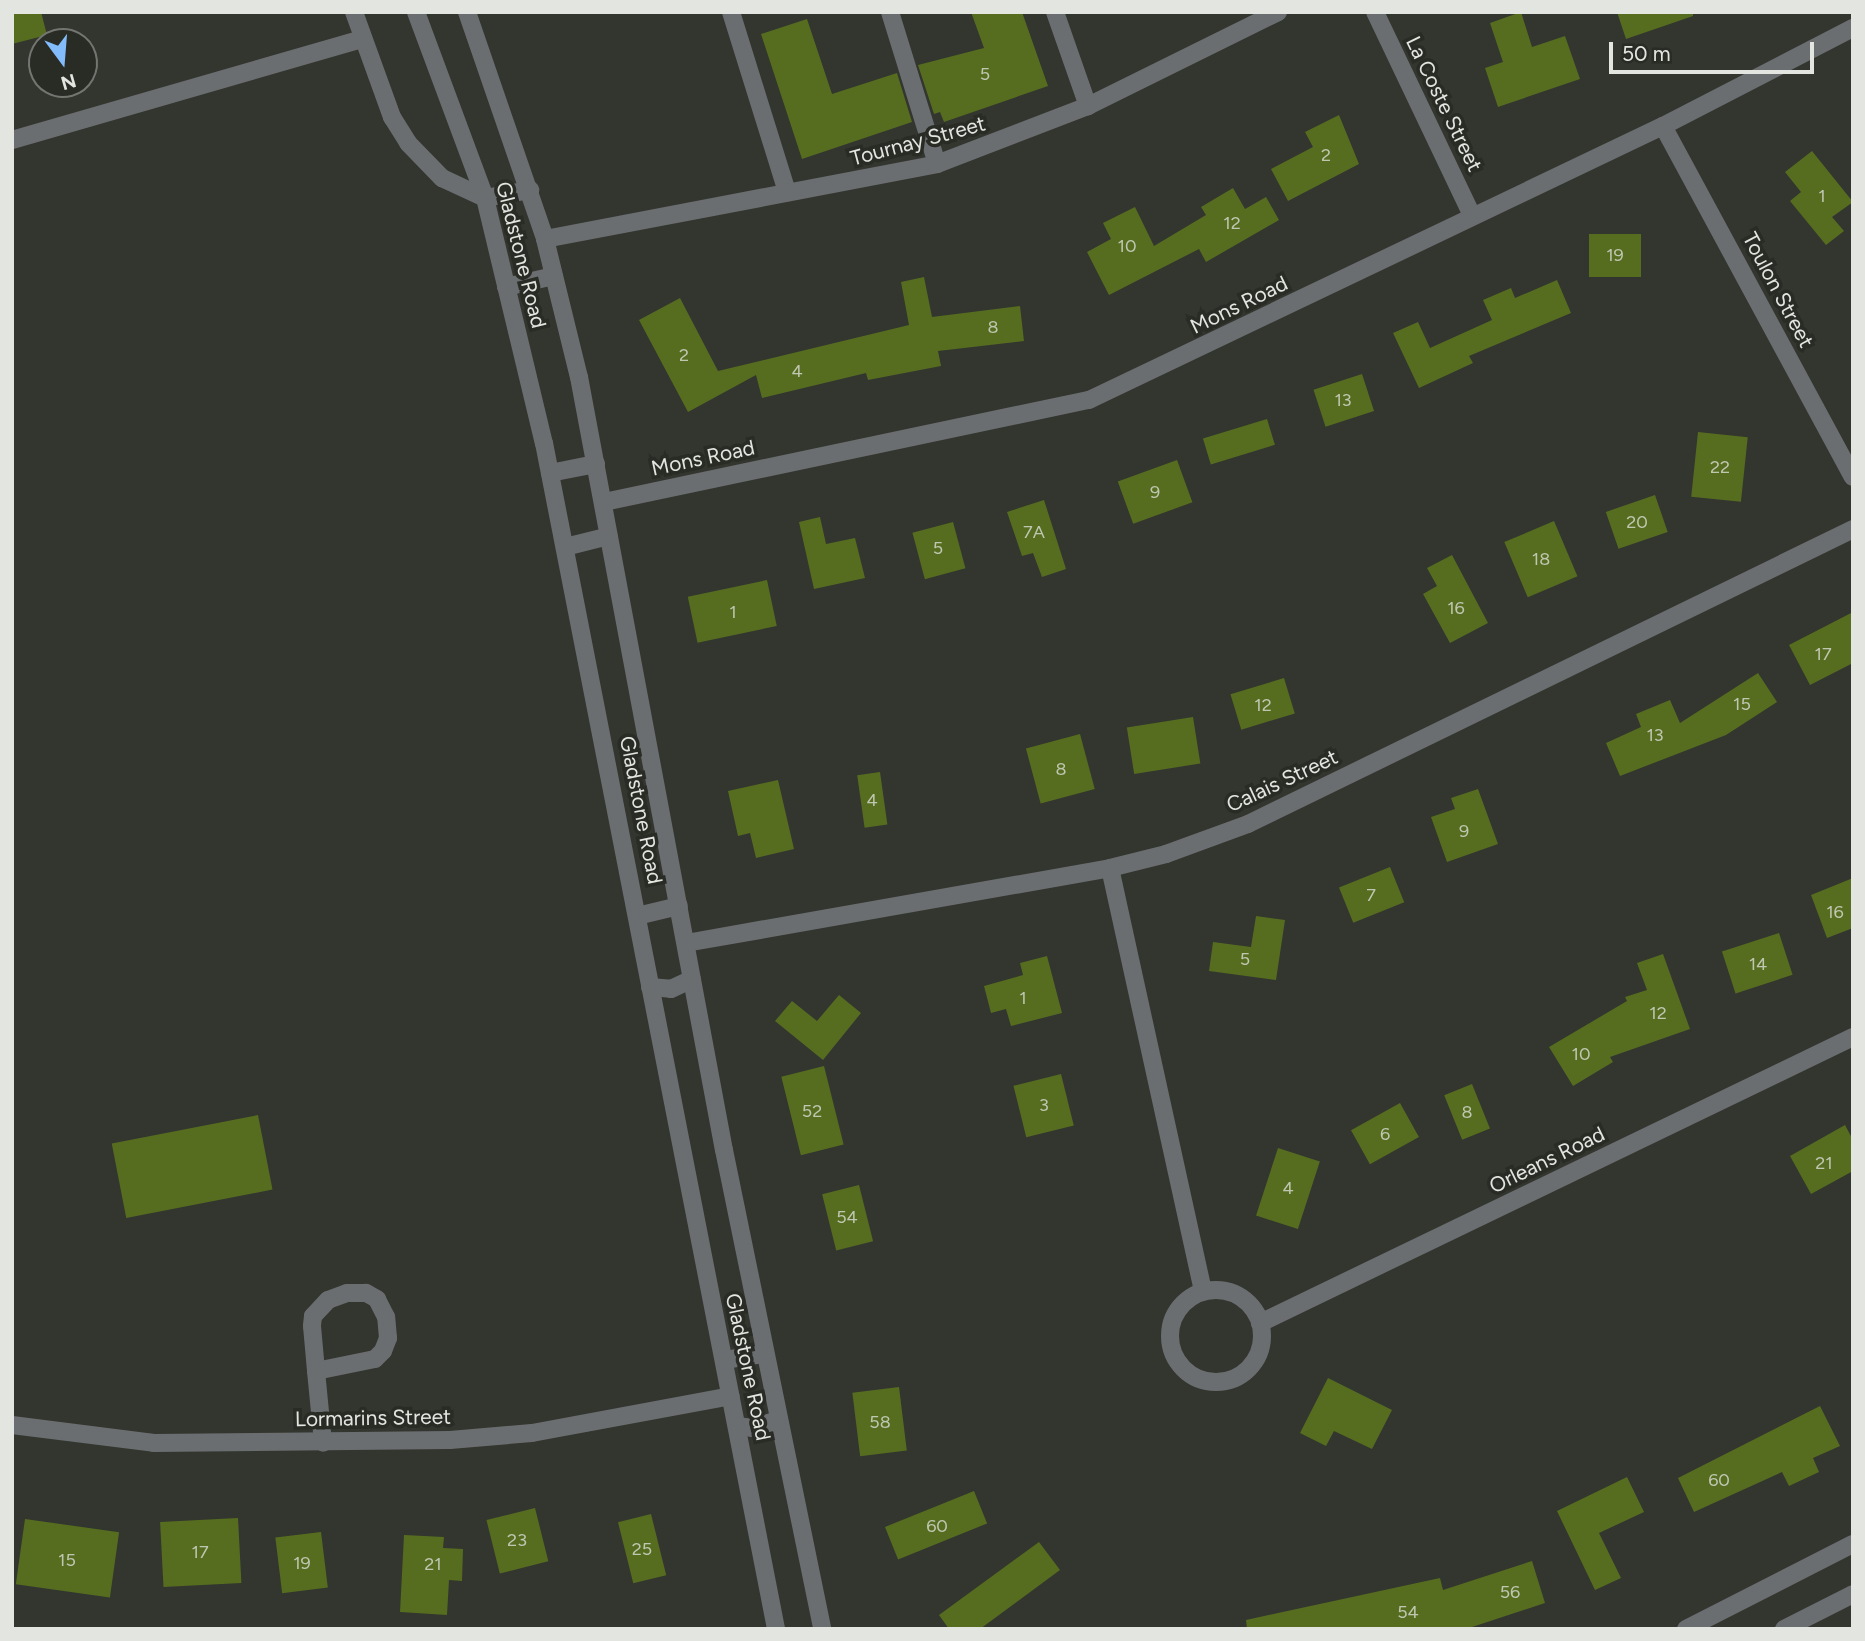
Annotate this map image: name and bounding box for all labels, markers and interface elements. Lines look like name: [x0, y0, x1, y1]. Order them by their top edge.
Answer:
north arrow: [28, 28, 98, 98]
scale bar: [1613, 28, 1818, 72]
street label: La Coste Street: [1400, 32, 1488, 176]
text: 50 m: [1622, 41, 1671, 66]
house number: 5: [980, 63, 990, 85]
text: N: [58, 69, 79, 95]
street label: Tournay Street: [848, 111, 988, 171]
house number: 2: [1321, 144, 1331, 166]
street label: Gladstone Road: [491, 179, 551, 331]
house number: 1: [1818, 185, 1826, 207]
house number: 12: [1223, 212, 1241, 234]
street label: Toulon Street: [1737, 228, 1819, 352]
house number: 10: [1118, 235, 1136, 257]
house number: 19: [1606, 244, 1624, 266]
street label: Mons Road: [1186, 271, 1292, 339]
house number: 8: [987, 316, 999, 338]
house number: 2: [679, 344, 689, 366]
house number: 4: [791, 360, 803, 382]
house number: 13: [1334, 389, 1352, 411]
street label: Mons Road: [649, 435, 757, 481]
house number: 22: [1710, 456, 1730, 478]
house number: 9: [1150, 481, 1160, 503]
house number: 20: [1626, 511, 1648, 533]
house number: 7A: [1023, 521, 1045, 543]
house number: 5: [933, 537, 943, 559]
house number: 18: [1532, 548, 1550, 570]
house number: 16: [1447, 597, 1465, 619]
house number: 1: [729, 601, 737, 623]
house number: 17: [1814, 643, 1832, 665]
house number: 15: [1733, 693, 1751, 715]
house number: 12: [1254, 694, 1272, 716]
house number: 13: [1646, 724, 1664, 746]
street label: Gladstone Road: [614, 734, 668, 886]
street label: Calais Street: [1222, 744, 1342, 818]
house number: 8: [1055, 758, 1067, 780]
house number: 4: [866, 789, 878, 811]
house number: 9: [1459, 820, 1469, 842]
house number: 7: [1366, 884, 1376, 906]
house number: 16: [1826, 901, 1844, 923]
house number: 5: [1240, 948, 1250, 970]
house number: 14: [1749, 953, 1767, 975]
house number: 1: [1019, 987, 1027, 1009]
house number: 12: [1649, 1002, 1667, 1024]
house number: 10: [1572, 1043, 1590, 1065]
house number: 3: [1039, 1094, 1049, 1116]
house number: 52: [802, 1100, 822, 1122]
house number: 8: [1461, 1101, 1473, 1123]
street label: Orleans Road: [1485, 1121, 1609, 1199]
house number: 6: [1380, 1123, 1390, 1145]
house number: 21: [1815, 1152, 1833, 1174]
house number: 4: [1282, 1177, 1294, 1199]
house number: 54: [836, 1206, 858, 1228]
street label: Gladstone Road: [720, 1291, 776, 1443]
street label: Lormarins Street: [295, 1404, 451, 1432]
house number: 58: [869, 1411, 891, 1433]
house number: 60: [1708, 1469, 1730, 1491]
house number: 60: [926, 1515, 948, 1537]
house number: 23: [507, 1529, 527, 1551]
house number: 25: [632, 1538, 652, 1560]
house number: 17: [191, 1541, 209, 1563]
house number: 15: [58, 1549, 76, 1571]
house number: 19: [293, 1552, 311, 1574]
house number: 21: [424, 1553, 442, 1575]
house number: 56: [1500, 1581, 1520, 1603]
house number: 54: [1397, 1601, 1419, 1623]

